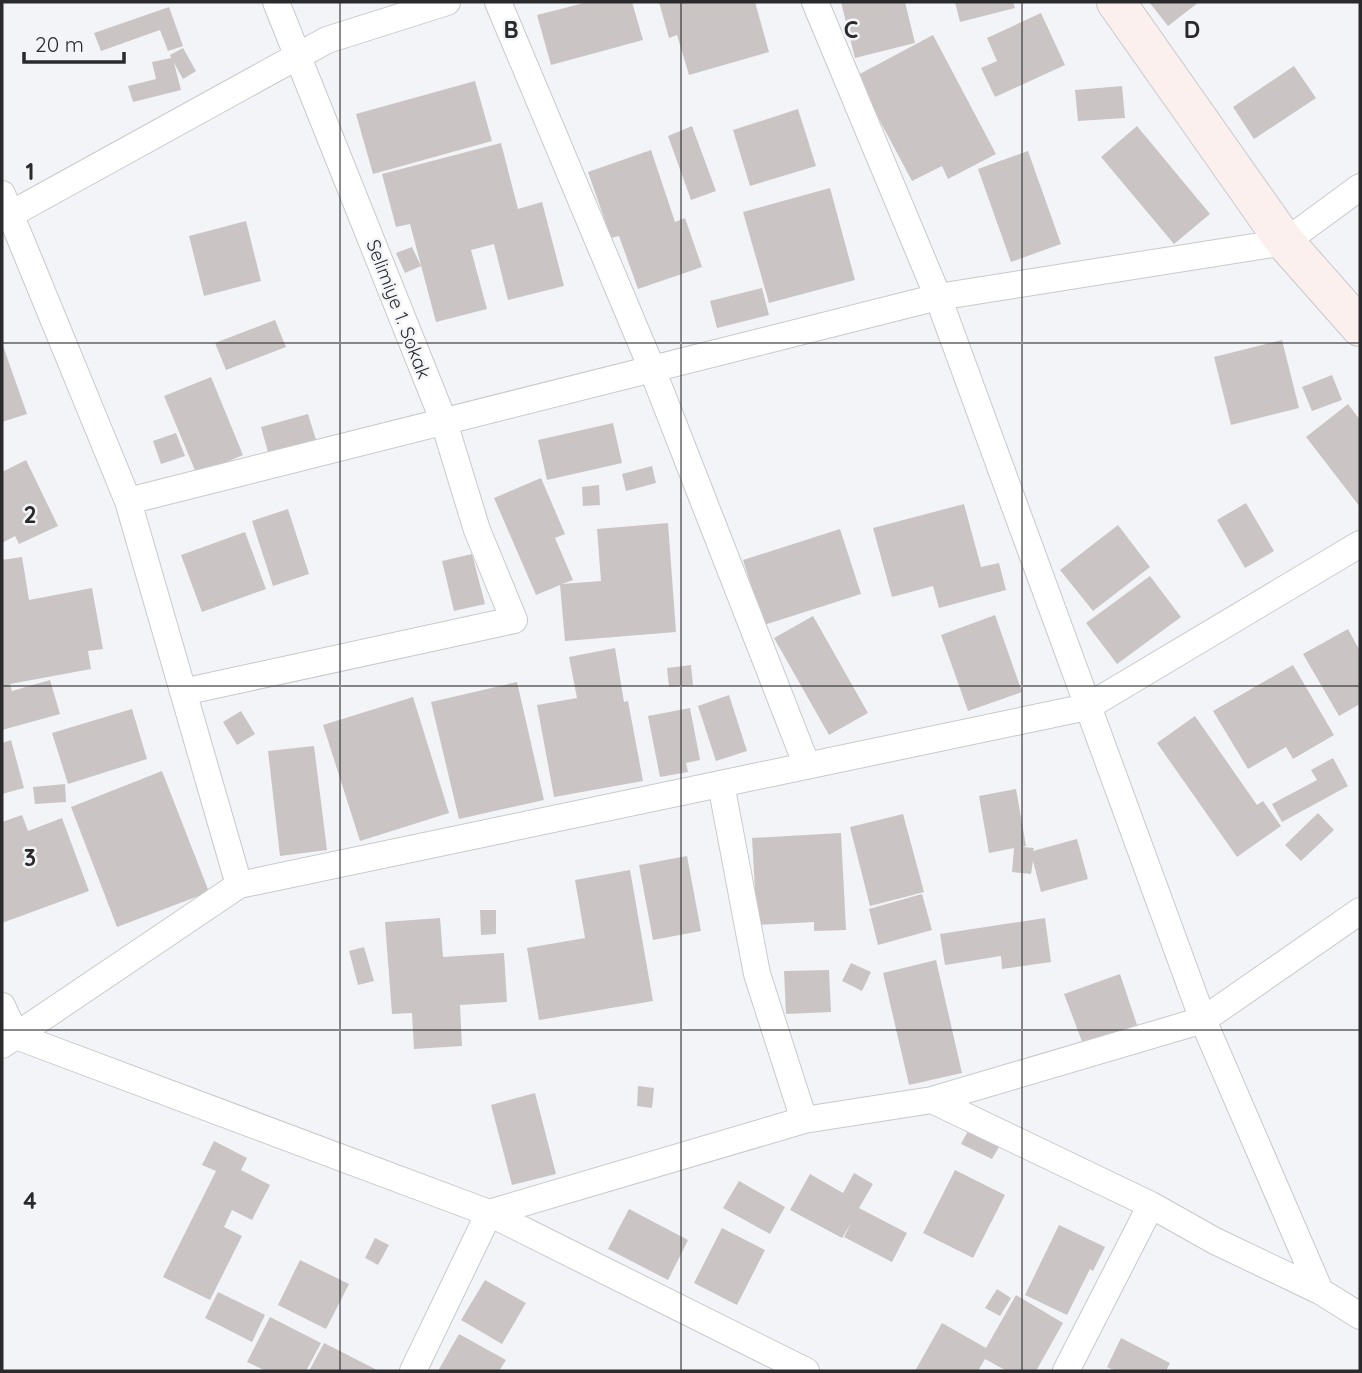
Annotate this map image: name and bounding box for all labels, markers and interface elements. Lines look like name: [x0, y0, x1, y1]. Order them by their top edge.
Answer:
text: B: [503, 15, 519, 44]
text: C: [844, 15, 858, 44]
text: D: [1184, 15, 1200, 44]
scale bar: [24, 21, 124, 65]
text: 20 m: [35, 31, 84, 57]
text: 1: [26, 157, 34, 186]
street label: Selimiye 1. Sokak: [361, 236, 437, 382]
text: 2: [23, 500, 37, 529]
text: 3: [24, 843, 36, 872]
text: 4: [23, 1186, 37, 1215]

